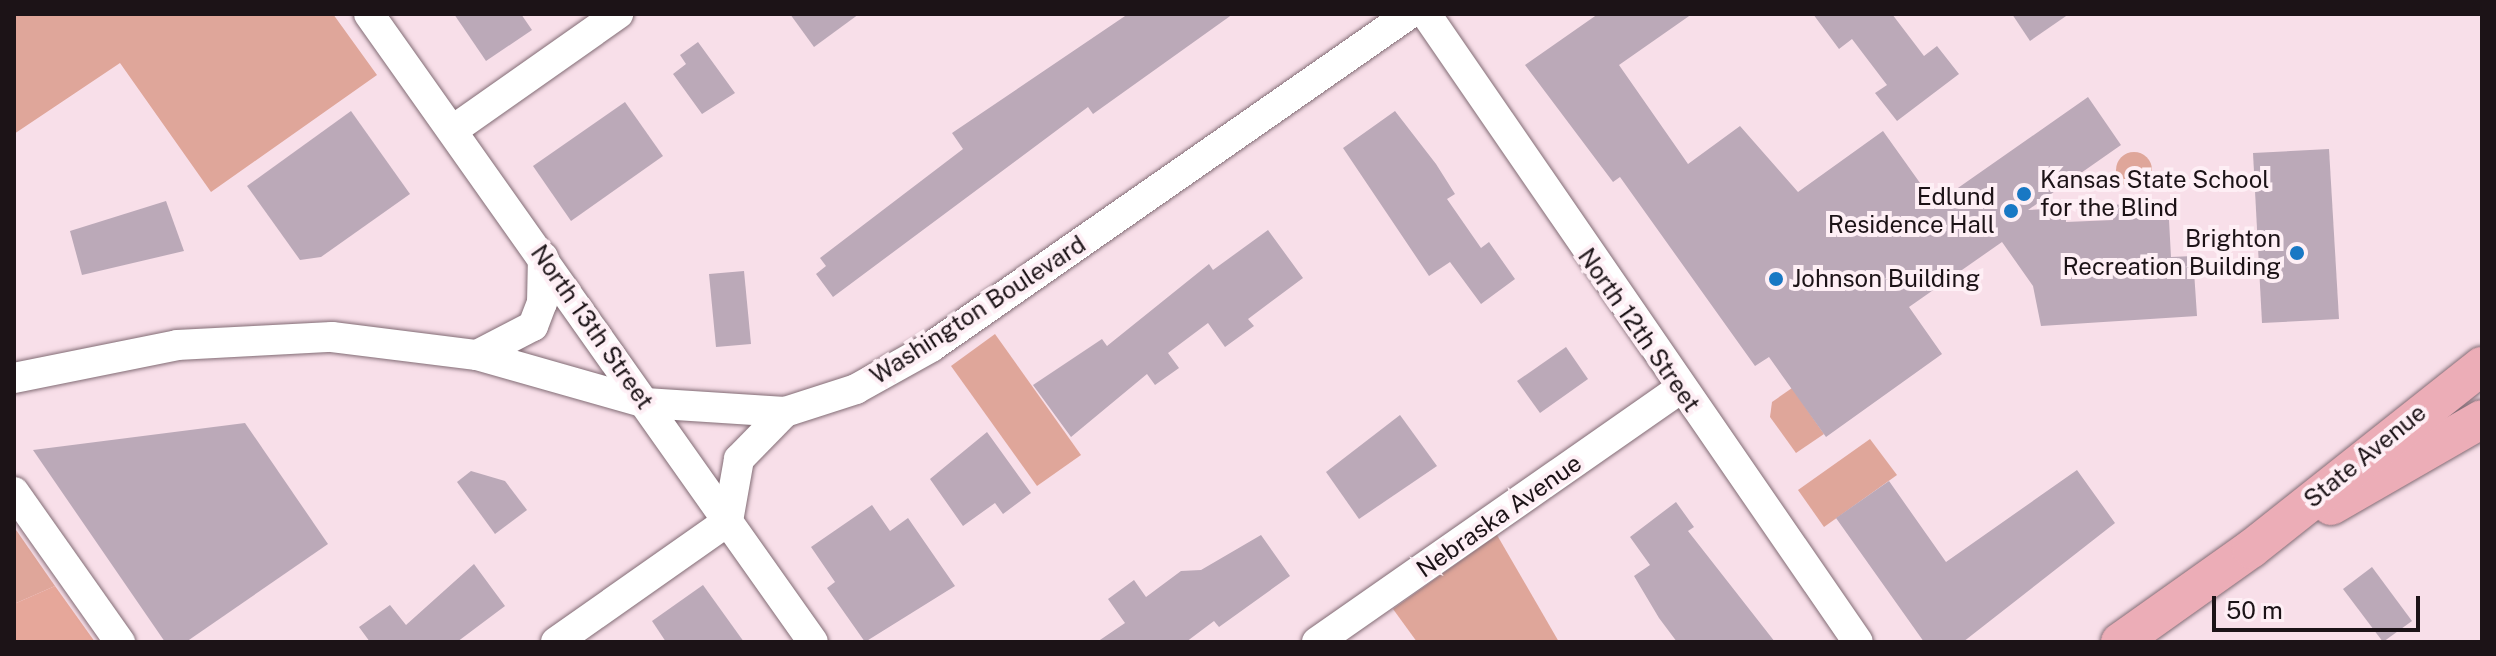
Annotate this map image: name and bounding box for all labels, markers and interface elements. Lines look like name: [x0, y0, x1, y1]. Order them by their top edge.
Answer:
place label: Kansas State School for the Blind: [2040, 166, 2270, 222]
place label: Edlund Residence Hall: [1828, 183, 1995, 239]
marker: Kansas State School for the Blind: [2015, 185, 2033, 203]
marker: Edlund Residence Hall: [2002, 202, 2020, 220]
place label: Brighton Recreation Building: [2062, 225, 2281, 281]
street label: Washington Boulevard: [865, 230, 1091, 390]
street label: North 13th Street: [525, 239, 659, 415]
street label: North 12th Street: [1572, 243, 1706, 417]
marker: Brighton Recreation Building: [2288, 244, 2306, 262]
place label: Johnson Building: [1792, 265, 1980, 293]
marker: Johnson Building: [1767, 270, 1785, 288]
street label: State Avenue: [2298, 398, 2432, 514]
street label: Nebraska Avenue: [1411, 448, 1587, 584]
scale bar: [2216, 580, 2424, 630]
text: 50 m: [2226, 596, 2283, 624]

